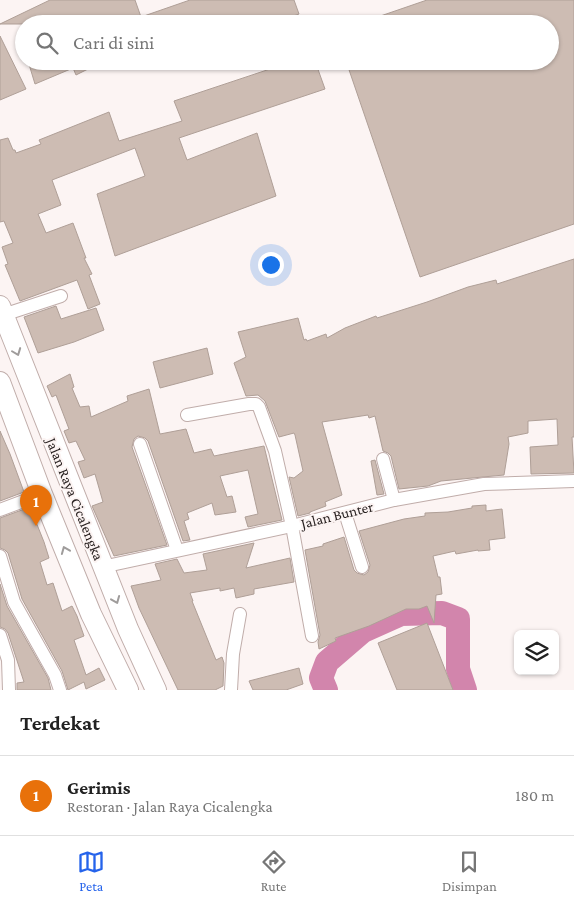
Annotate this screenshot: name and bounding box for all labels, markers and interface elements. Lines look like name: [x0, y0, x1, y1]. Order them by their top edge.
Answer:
search box: [15, 15, 559, 70]
icon: search: [33, 29, 61, 57]
text: Cari di sini: [73, 32, 154, 53]
your location: [258, 252, 284, 278]
one-way arrow: [11, 347, 21, 355]
street label: Jalan Raya Cicalengka: [41, 434, 107, 563]
pin: 1: [20, 485, 52, 526]
street label: Jalan Bunter: [297, 498, 376, 533]
one-way arrow: [61, 546, 71, 555]
one-way arrow: [110, 595, 120, 604]
map controls: [514, 630, 559, 675]
button: layers: [514, 630, 559, 675]
text: Terdekat: [20, 711, 100, 735]
text: Gerimis: [67, 777, 131, 798]
text: 1: [33, 787, 39, 804]
text: 180 m: [515, 787, 554, 804]
text: Restoran · Jalan Raya Cicalengka: [67, 798, 273, 815]
tab: Peta: [77, 848, 105, 894]
tab: Rute: [260, 848, 288, 894]
tab: Disimpan: [442, 848, 497, 894]

